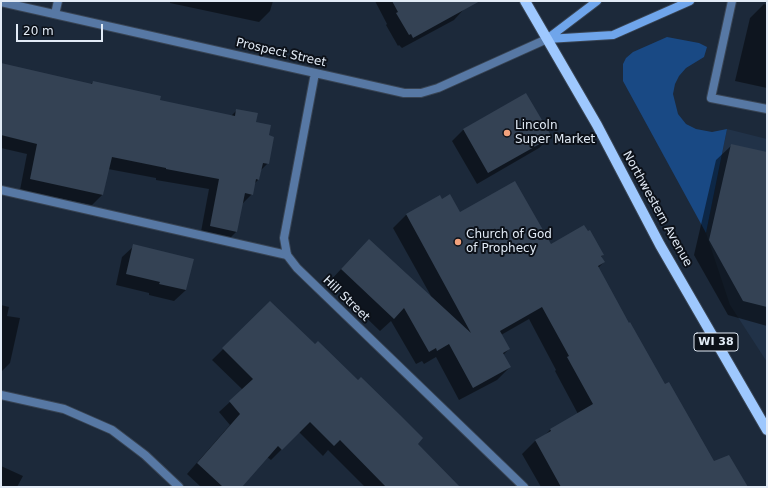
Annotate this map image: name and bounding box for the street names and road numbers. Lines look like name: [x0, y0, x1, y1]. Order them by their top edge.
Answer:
street label: Prospect Street: [235, 36, 327, 70]
street label: Northwestern Avenue: [619, 149, 695, 269]
street label: Hill Street: [320, 273, 372, 325]
road number: WI 38: [694, 333, 738, 351]

